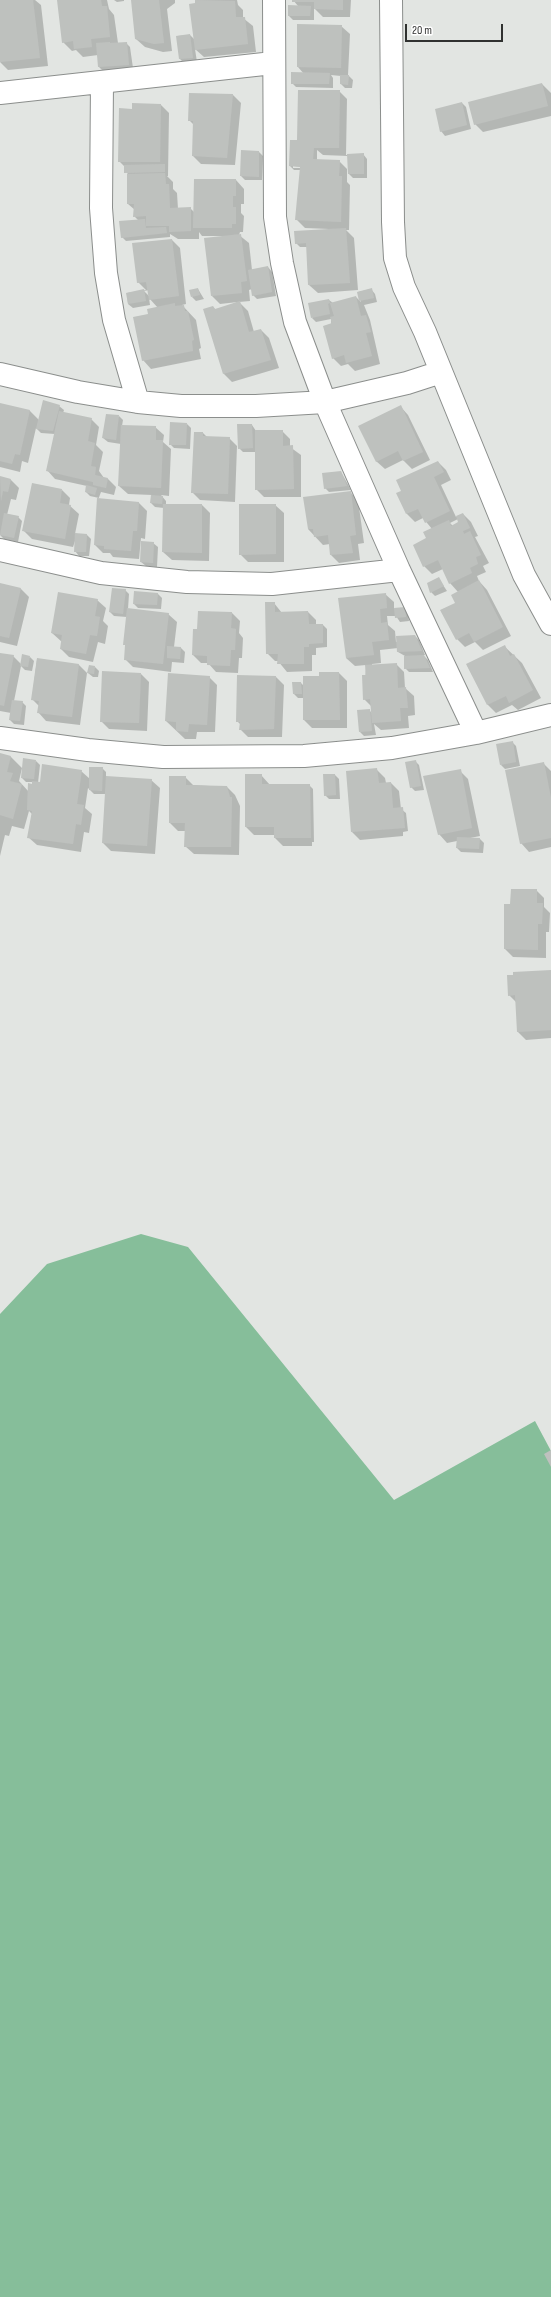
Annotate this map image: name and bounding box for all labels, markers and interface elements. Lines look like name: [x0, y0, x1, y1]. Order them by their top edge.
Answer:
scale bar: [407, 16, 505, 42]
text: 20 m: [412, 23, 432, 38]

